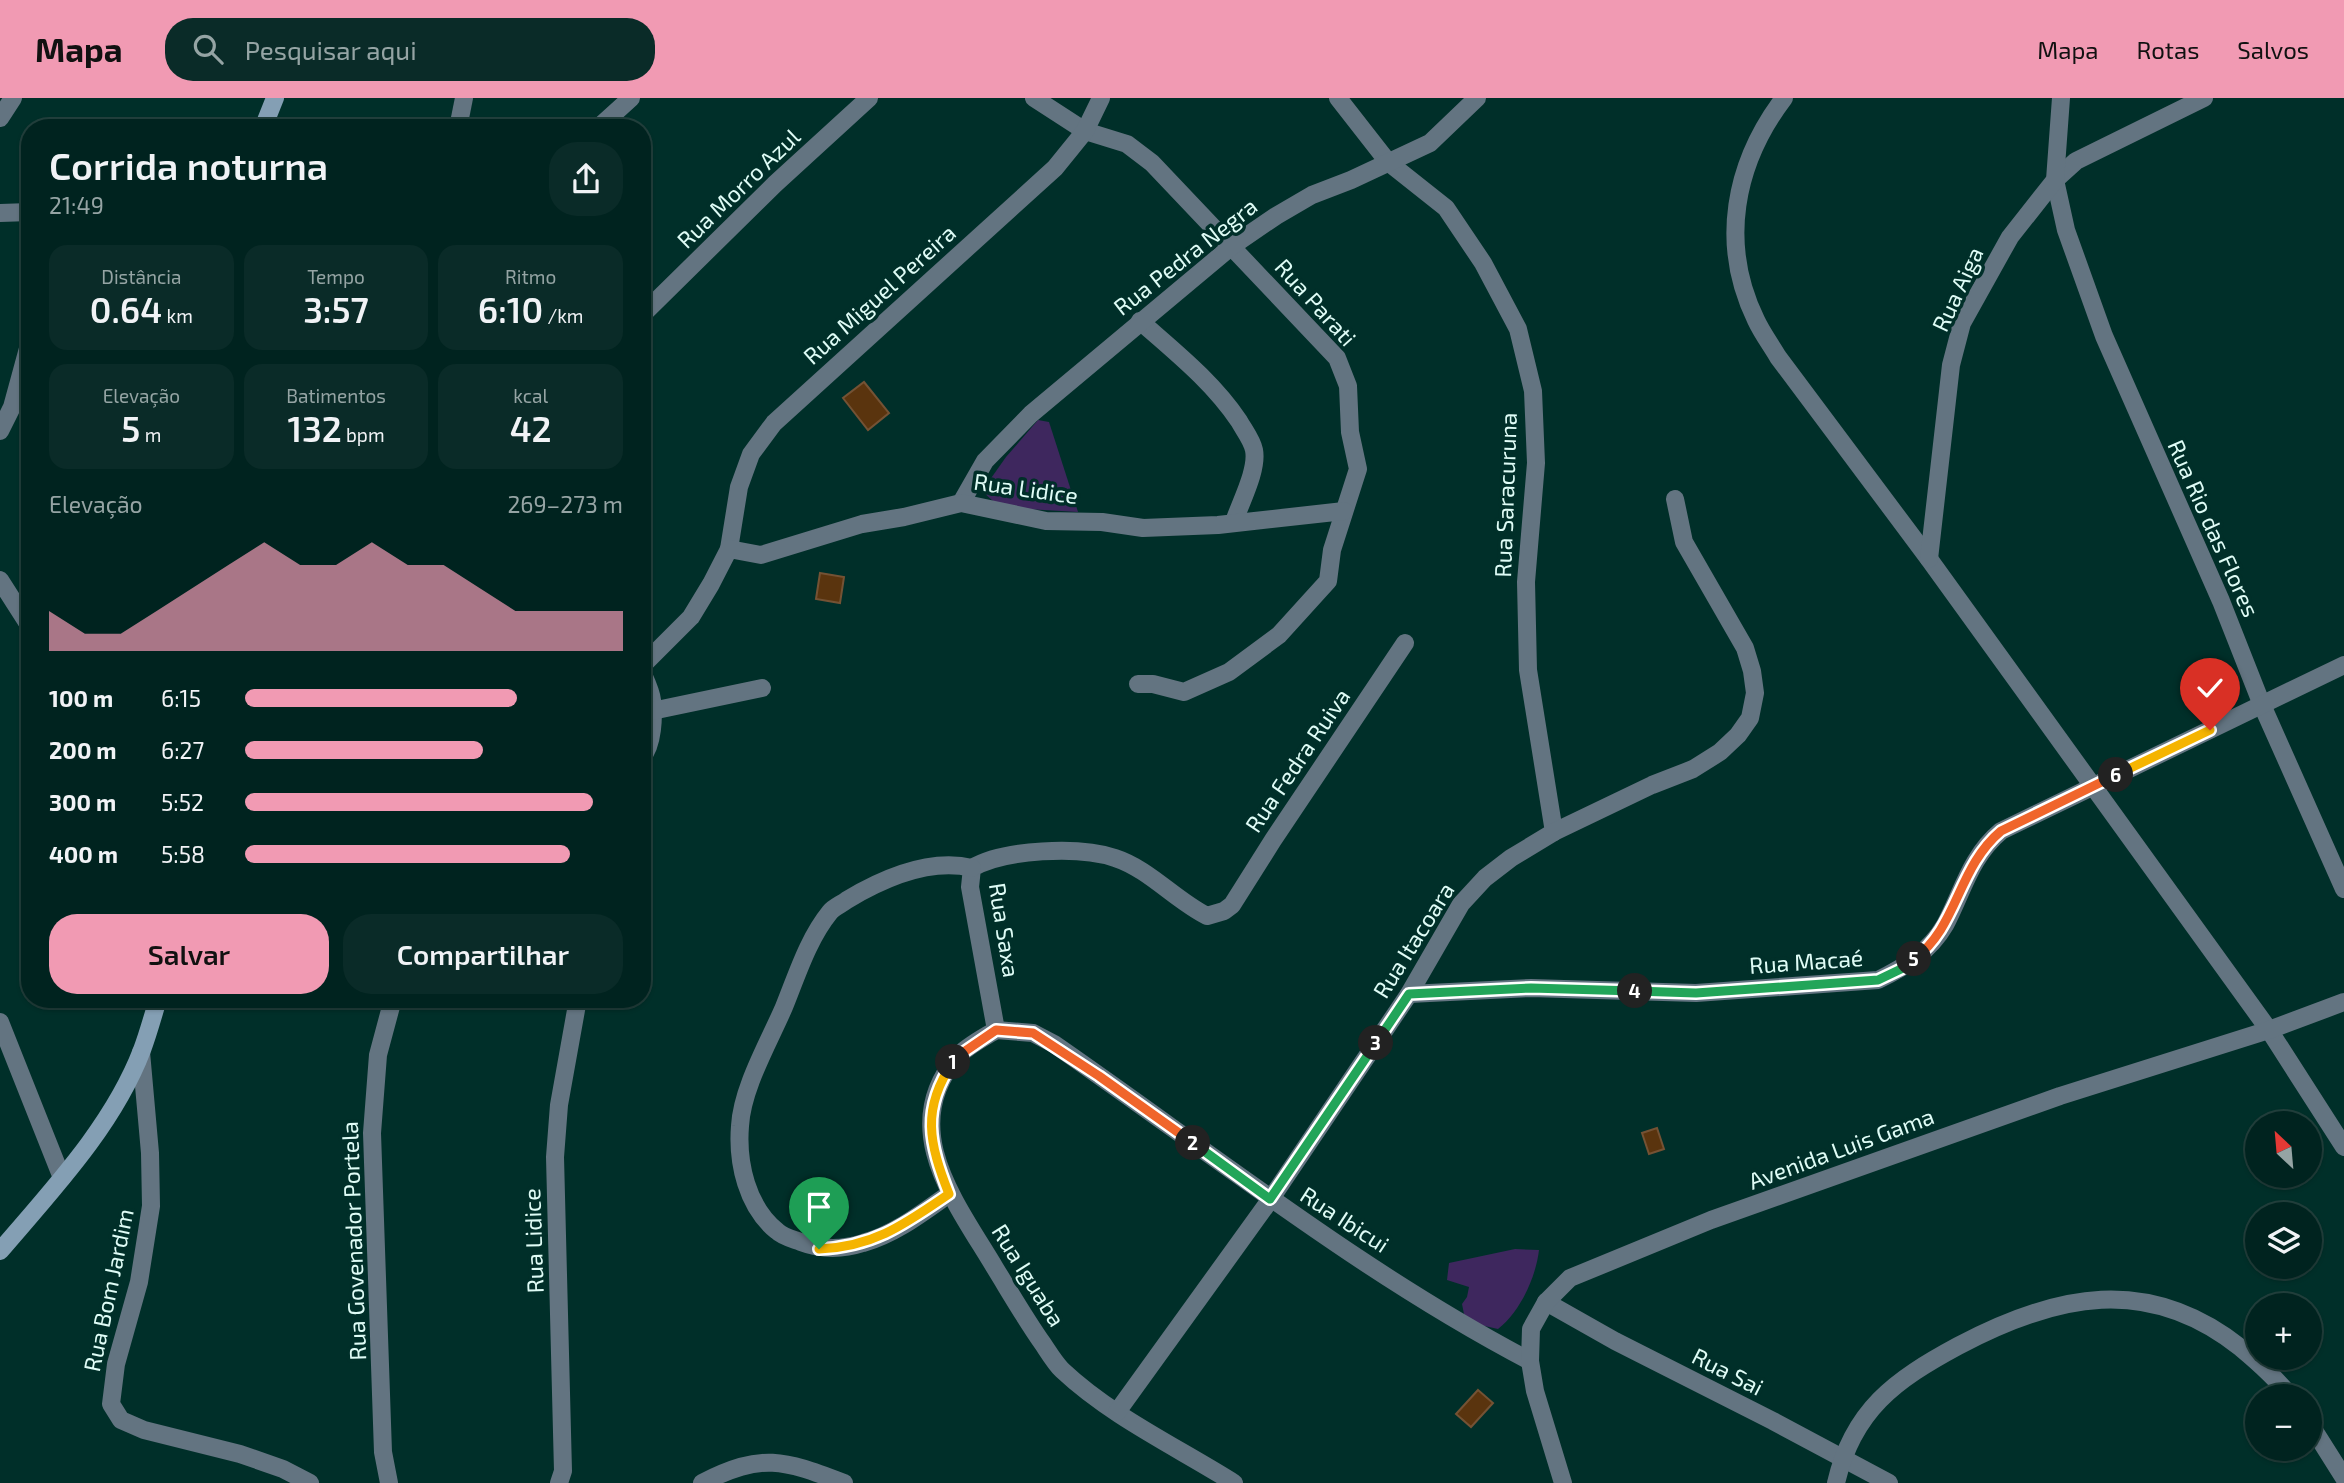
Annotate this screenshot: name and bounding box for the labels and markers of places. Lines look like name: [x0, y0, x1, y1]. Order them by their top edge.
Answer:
pin: [2180, 658, 2240, 730]
pin: 6: [2098, 758, 2134, 792]
pin: 5: [1896, 942, 1932, 976]
pin: 4: [1618, 974, 1652, 1008]
pin: 3: [1358, 1026, 1394, 1060]
pin: 1: [936, 1044, 970, 1080]
pin: 2: [1176, 1126, 1210, 1160]
pin: [789, 1177, 849, 1249]

